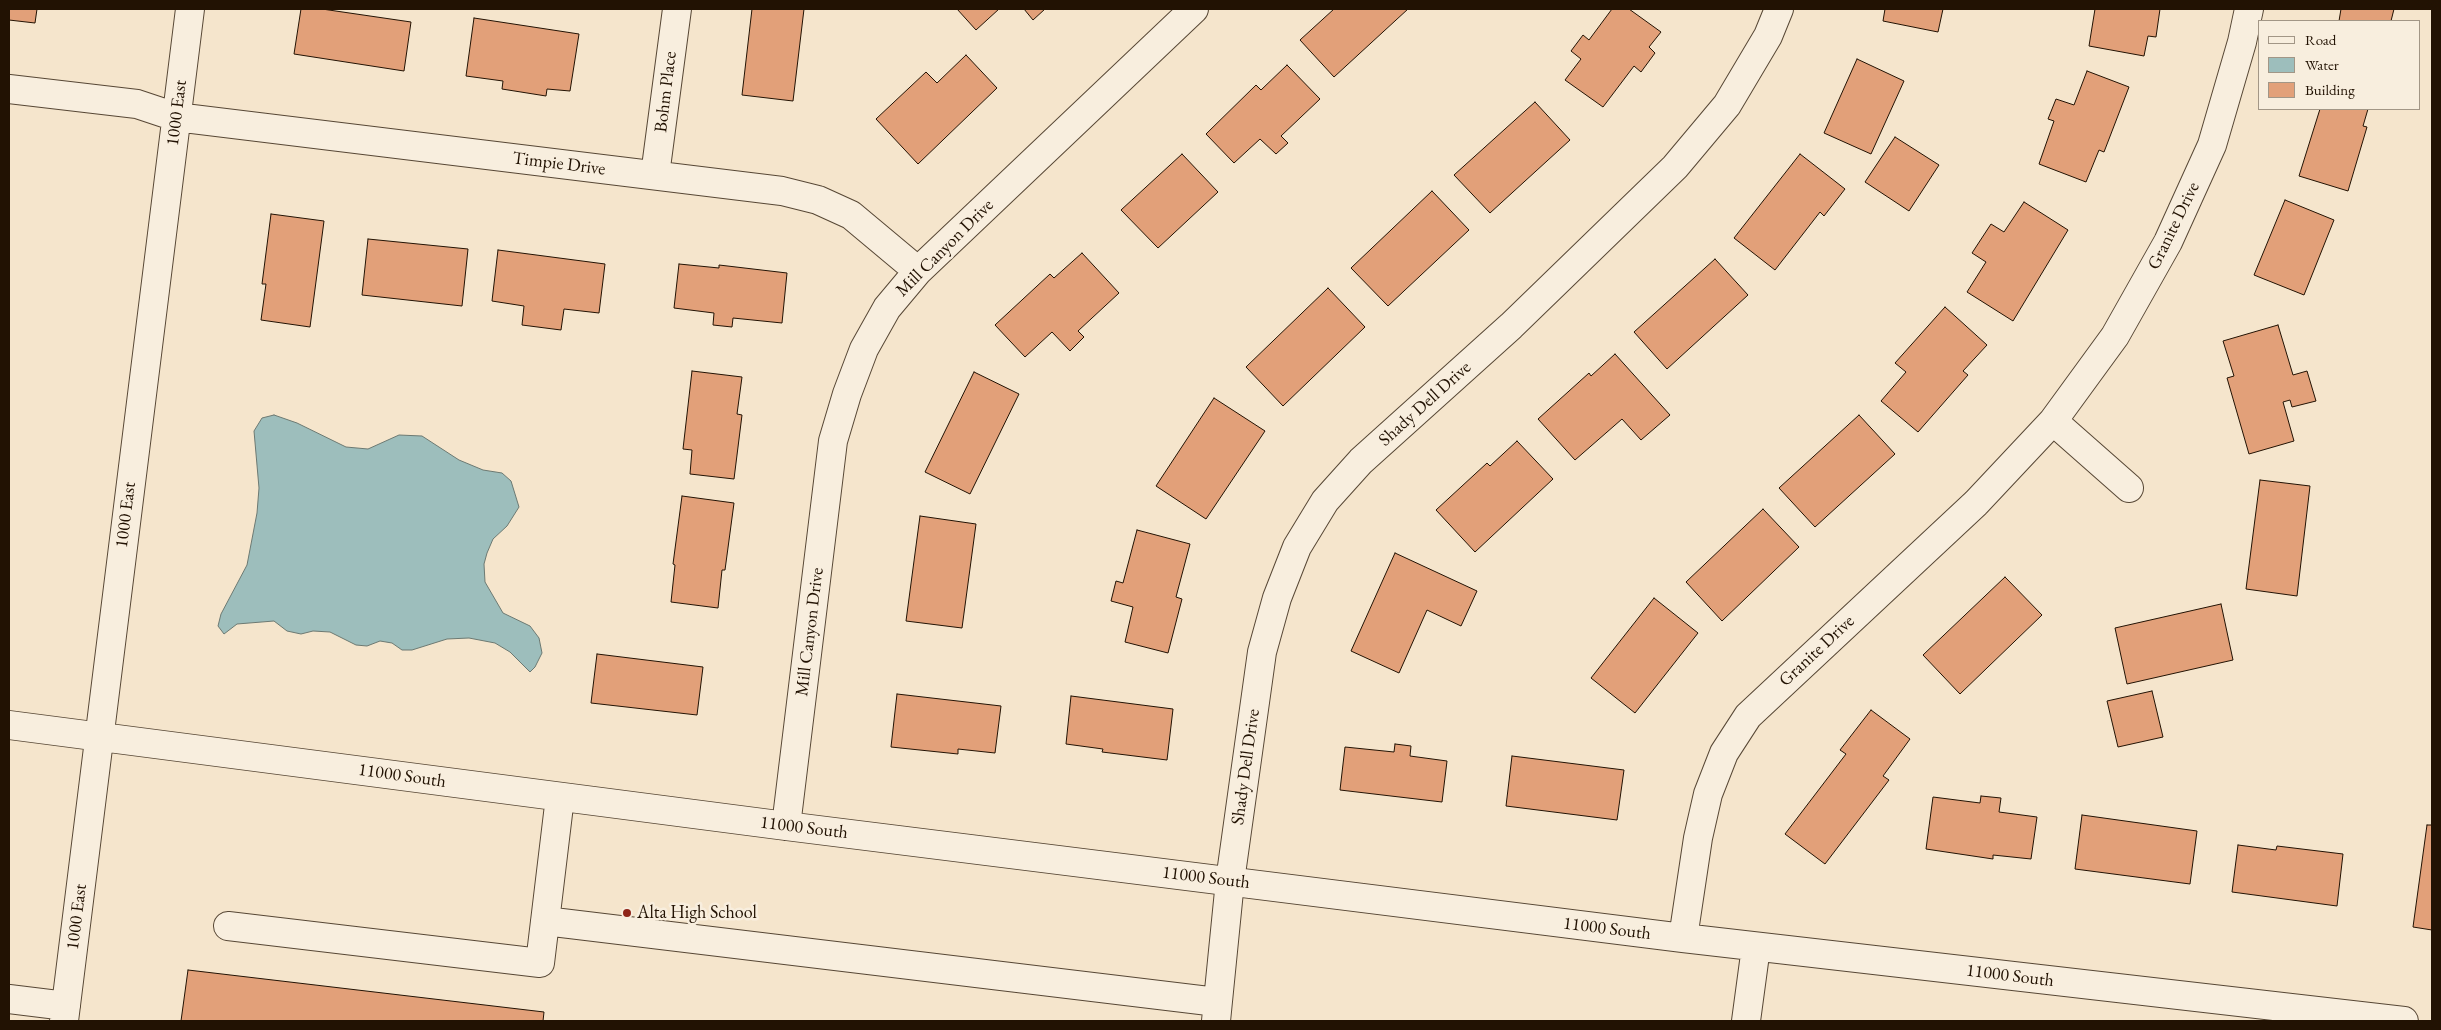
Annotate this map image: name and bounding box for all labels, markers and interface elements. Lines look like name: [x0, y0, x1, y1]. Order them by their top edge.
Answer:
legend: [2258, 20, 2421, 110]
text: Road: [2305, 30, 2336, 49]
street label: Bohm Place: [650, 50, 682, 134]
text: Water: [2305, 55, 2339, 74]
street label: 1000 East: [162, 79, 192, 147]
text: Building: [2305, 80, 2355, 99]
street label: Timpie Drive: [511, 148, 607, 180]
street label: Granite Drive: [2143, 179, 2205, 273]
street label: Mill Canyon Drive: [892, 195, 998, 301]
street label: Shady Dell Drive: [1374, 357, 1476, 451]
street label: 1000 East: [111, 481, 141, 549]
street label: Mill Canyon Drive: [791, 566, 829, 698]
street label: Granite Drive: [1775, 611, 1859, 691]
street label: Shady Dell Drive: [1227, 708, 1265, 826]
street label: 11000 South: [357, 759, 447, 793]
street label: 11000 South: [759, 812, 849, 844]
street label: 11000 South: [1161, 862, 1251, 894]
street label: 1000 East: [62, 883, 92, 951]
place label: Alta High School: [637, 902, 757, 924]
marker: Alta High School: [621, 907, 633, 919]
street label: 11000 South: [1562, 913, 1652, 945]
street label: 11000 South: [1965, 960, 2055, 992]

